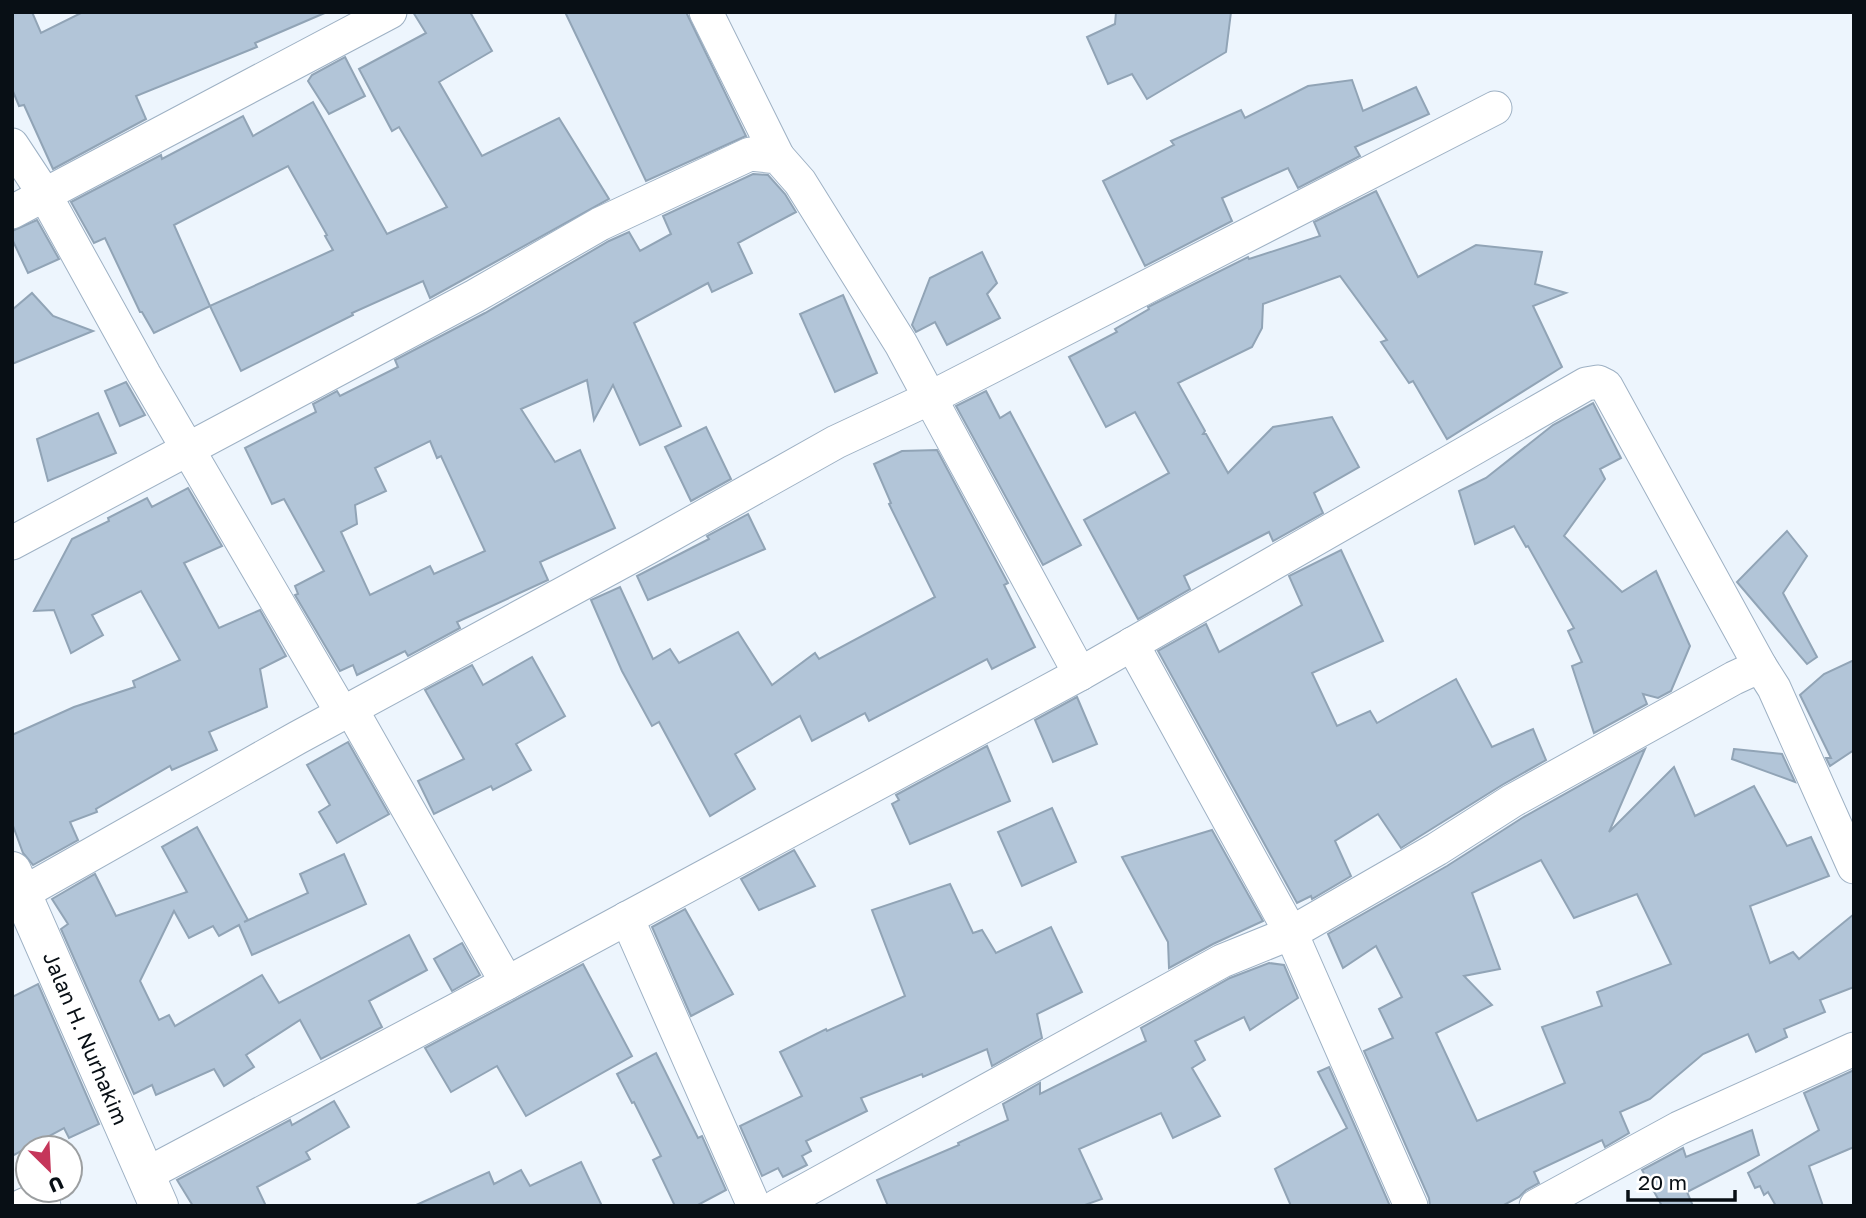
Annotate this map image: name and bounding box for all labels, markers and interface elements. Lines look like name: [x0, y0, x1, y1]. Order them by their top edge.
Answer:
street label: Jalan H. Nurhakim: [38, 948, 134, 1128]
north arrow: [14, 1134, 84, 1204]
scale bar: [1628, 1158, 1735, 1202]
text: 20 m: [1638, 1169, 1687, 1195]
text: U: [45, 1172, 67, 1198]

